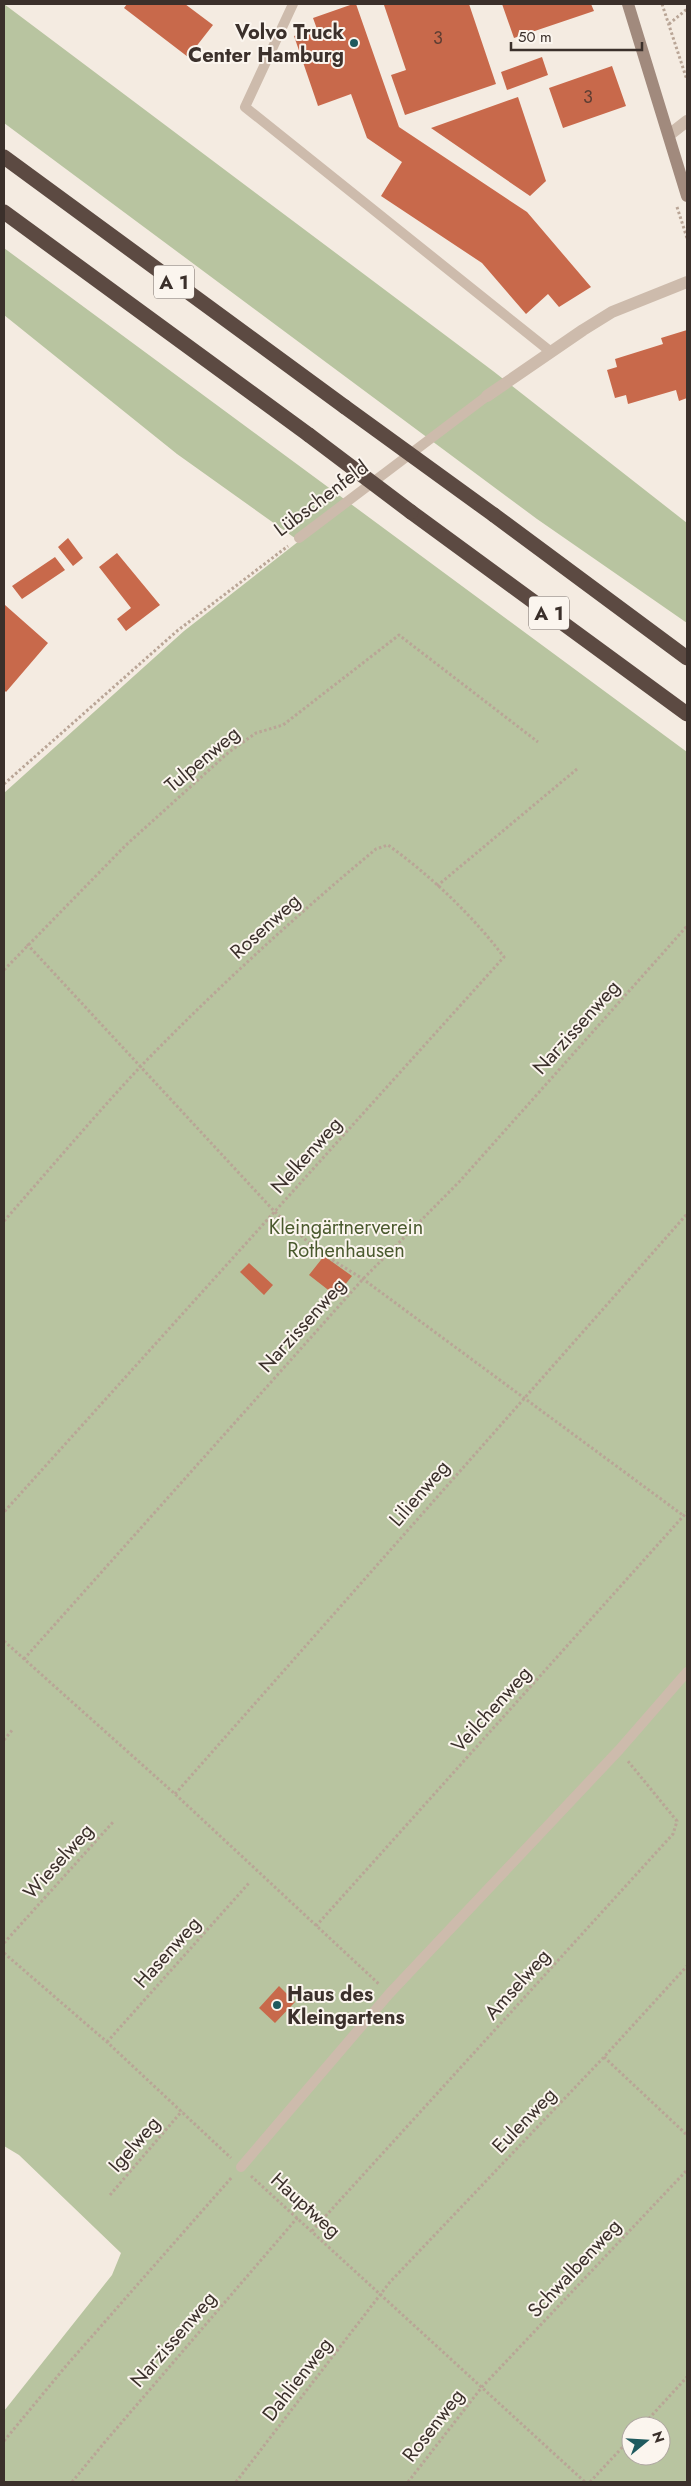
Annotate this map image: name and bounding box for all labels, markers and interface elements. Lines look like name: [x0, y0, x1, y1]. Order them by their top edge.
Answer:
place label: Volvo Truck Center Hamburg: [188, 18, 344, 70]
scale bar: [511, 20, 642, 52]
house number: 3: [433, 25, 443, 51]
text: 50 m: [518, 26, 552, 48]
marker: Volvo Truck Center Hamburg: [348, 37, 360, 49]
house number: 3: [583, 84, 593, 110]
road number: A 1: [154, 266, 194, 298]
street label: Lübschenfeld: [268, 453, 375, 544]
road number: A 1: [529, 596, 569, 630]
street label: Tulpenweg: [159, 719, 246, 799]
street label: Rosenweg: [224, 887, 307, 966]
street label: Narzissenweg: [526, 973, 627, 1081]
street label: Nelkenweg: [264, 1110, 349, 1200]
park label: Kleingärtnerverein Rothenhausen: [269, 1213, 423, 1265]
street label: Narzissenweg: [252, 1271, 353, 1379]
street label: Lilienweg: [382, 1454, 456, 1533]
street label: Veilchenweg: [445, 1660, 538, 1759]
street label: Wieselweg: [16, 1817, 100, 1906]
street label: Hasenweg: [127, 1910, 207, 1995]
street label: Amselweg: [478, 1942, 557, 2026]
place label: Haus des Kleingartens: [287, 1980, 405, 2032]
marker: Haus des Kleingartens: [271, 1999, 283, 2011]
street label: Eulenweg: [486, 2081, 563, 2160]
street label: Igelweg: [102, 2110, 167, 2179]
street label: Hauptweg: [264, 2166, 347, 2245]
street label: Schwalbenweg: [521, 2212, 628, 2324]
street label: Narzissenweg: [123, 2285, 223, 2394]
street label: Dahlienweg: [255, 2331, 339, 2427]
street label: Rosenweg: [396, 2383, 471, 2468]
north arrow: [621, 2416, 671, 2466]
text: N: [647, 2429, 670, 2445]

